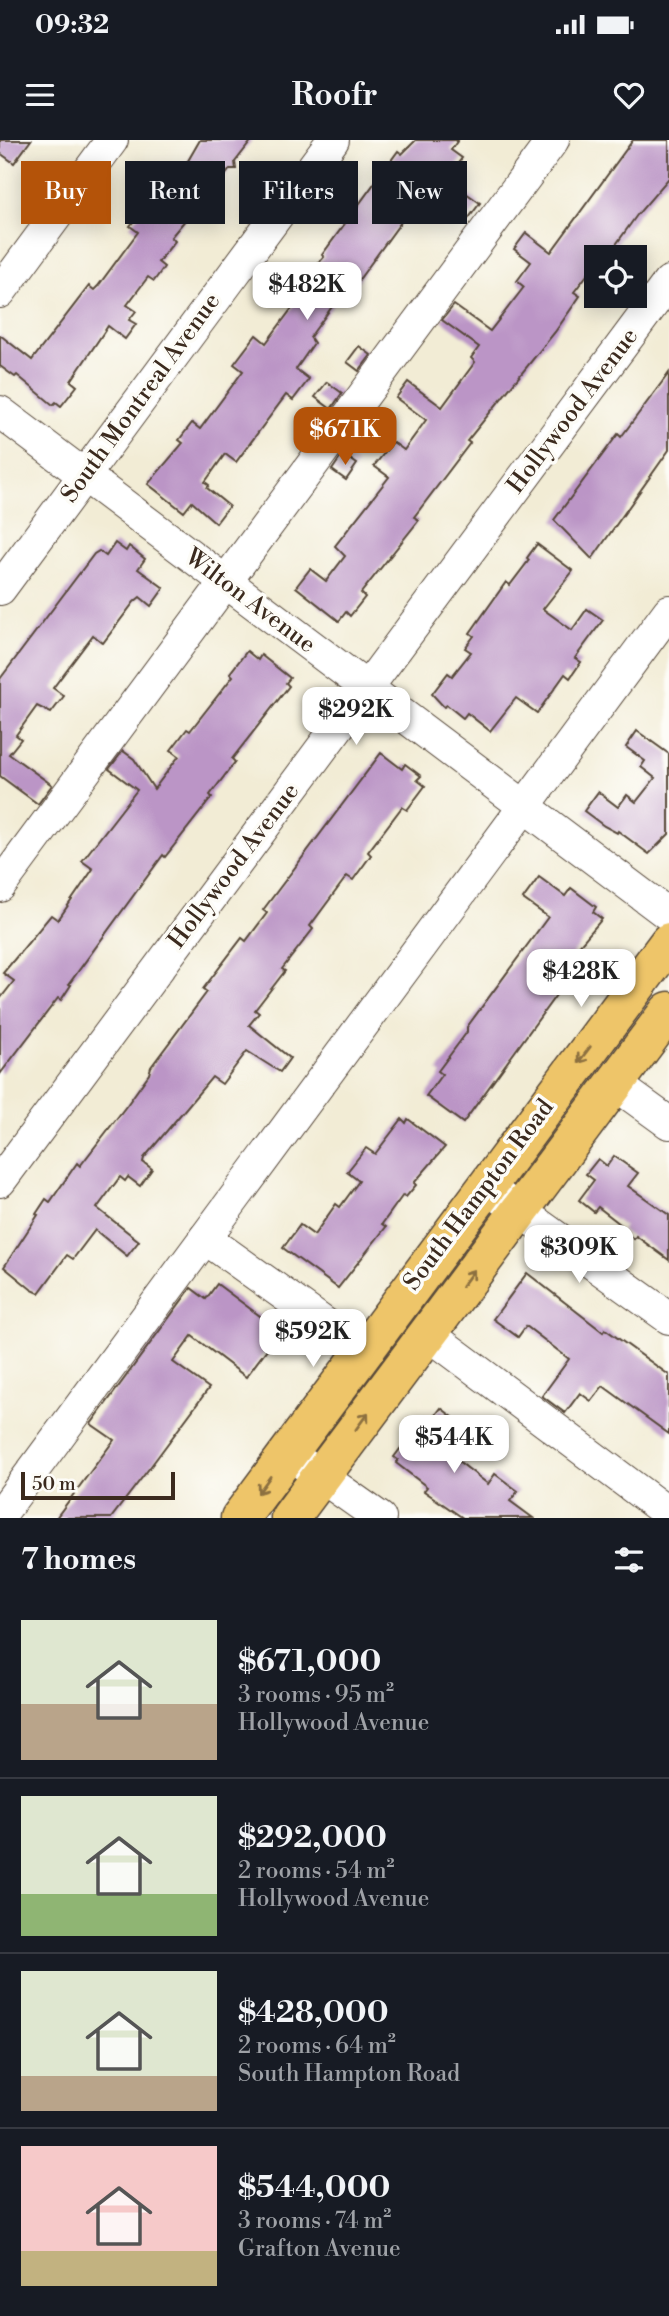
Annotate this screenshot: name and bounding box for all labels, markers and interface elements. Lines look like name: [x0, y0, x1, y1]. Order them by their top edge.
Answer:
text: 09:32: [35, 9, 109, 41]
text: Roofr: [291, 75, 378, 115]
icon: menu: [21, 76, 59, 114]
icon: heart: [610, 76, 648, 114]
chip: Buy: [21, 161, 111, 224]
chip: Rent: [125, 161, 225, 224]
chip: Filters: [239, 161, 358, 224]
chip: New: [372, 161, 467, 224]
map controls: [584, 245, 647, 308]
button: locate: [584, 245, 647, 308]
pin: $482K: [258, 262, 356, 322]
text: $482K: [269, 271, 345, 299]
street label: South Montreal Avenue: [55, 287, 227, 509]
street label: Hollywood Avenue: [501, 322, 645, 500]
pin: $671K: [296, 408, 394, 467]
text: $671K: [310, 416, 380, 444]
street label: Wilton Avenue: [178, 541, 321, 660]
pin: $292K: [307, 688, 405, 747]
text: $292K: [318, 696, 394, 724]
street label: Hollywood Avenue: [162, 777, 306, 955]
pin: $428K: [532, 950, 630, 1009]
text: $428K: [543, 958, 619, 986]
one-way arrow: [576, 1045, 591, 1063]
street label: South Hampton Road: [397, 1093, 561, 1297]
pin: $309K: [530, 1226, 628, 1285]
text: $309K: [540, 1234, 618, 1262]
one-way arrow: [461, 1269, 475, 1288]
pin: $592K: [264, 1310, 362, 1369]
text: $592K: [275, 1318, 351, 1346]
one-way arrow: [355, 1412, 370, 1431]
pin: $544K: [405, 1416, 503, 1475]
text: $544K: [415, 1424, 493, 1452]
scale bar: [21, 1469, 175, 1501]
text: 50 m: [32, 1472, 76, 1496]
one-way arrow: [257, 1475, 271, 1494]
text: 7 homes: [21, 1541, 136, 1579]
icon: filters: [610, 1541, 648, 1579]
text: $671,000: [238, 1643, 381, 1681]
icon: home: [77, 1648, 161, 1732]
text: 3 rooms · 95 m²: [238, 1681, 394, 1709]
text: Hollywood Avenue: [238, 1709, 429, 1737]
text: $292,000: [238, 1819, 387, 1857]
icon: home: [77, 1824, 161, 1908]
text: 2 rooms · 54 m²: [238, 1857, 395, 1885]
text: Hollywood Avenue: [238, 1885, 429, 1913]
text: $428,000: [238, 1994, 388, 2032]
icon: home: [77, 1999, 161, 2083]
text: 2 rooms · 64 m²: [238, 2032, 396, 2060]
text: South Hampton Road: [238, 2060, 460, 2088]
text: $544,000: [238, 2169, 390, 2207]
icon: home: [77, 2174, 161, 2258]
text: 3 rooms · 74 m²: [238, 2207, 391, 2235]
text: Grafton Avenue: [238, 2235, 401, 2263]

